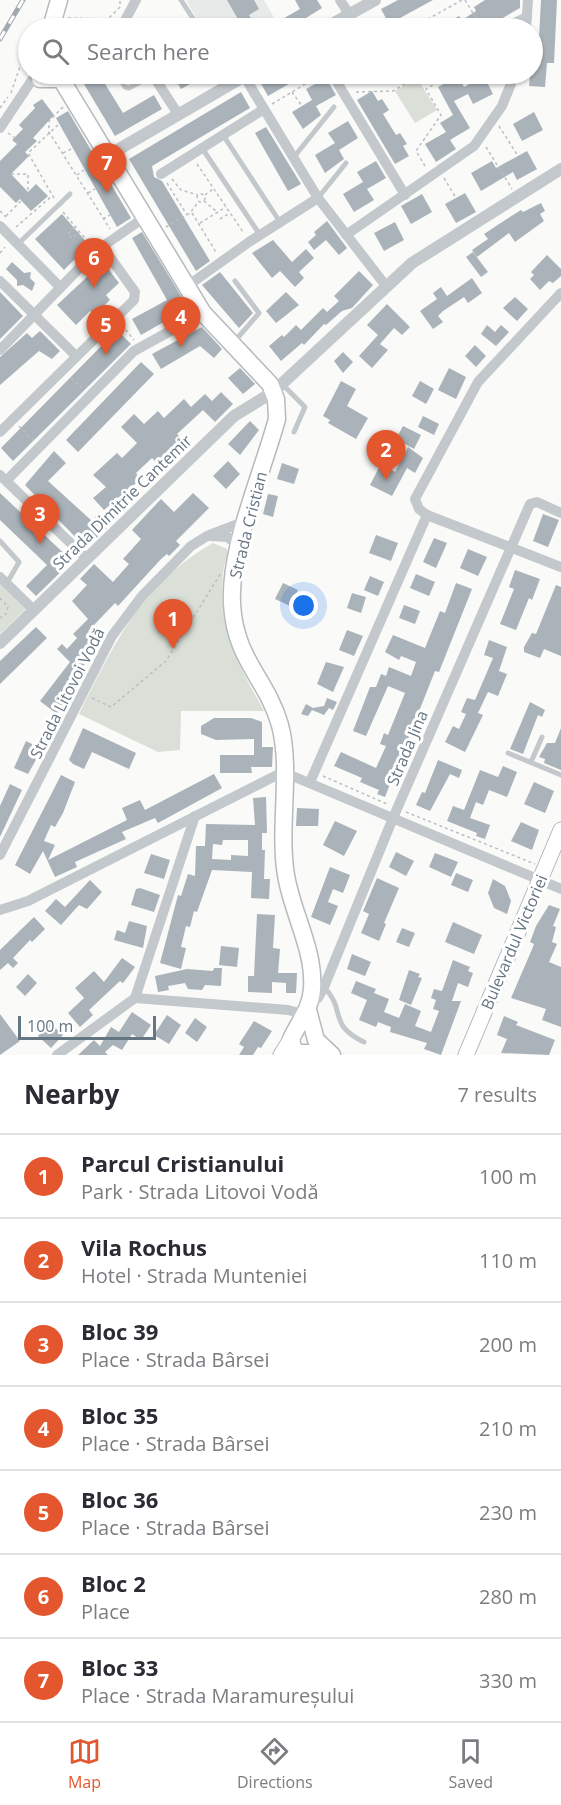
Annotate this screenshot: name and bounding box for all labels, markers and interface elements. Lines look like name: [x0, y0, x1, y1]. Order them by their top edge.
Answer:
search box: [18, 18, 543, 84]
icon: search: [39, 35, 72, 68]
text: Search here: [87, 36, 210, 66]
pin: 7: [88, 144, 126, 193]
pin: 6: [74, 238, 113, 288]
pin: 4: [162, 298, 201, 347]
pin: 5: [86, 306, 126, 355]
street label: Strada Dimitrie Cantemir: [48, 429, 197, 574]
pin: 2: [366, 430, 406, 480]
street label: Strada Cristian: [224, 469, 272, 581]
pin: 3: [20, 494, 60, 544]
your location: [289, 591, 318, 620]
pin: 1: [154, 600, 192, 649]
street label: Strada Litovoi Vodă: [24, 624, 110, 762]
street label: Strada Jina: [381, 707, 433, 789]
street label: Bulevardul Victoriei: [476, 871, 552, 1013]
scale bar: [18, 1013, 156, 1040]
text: 100 m: [27, 1015, 73, 1037]
text: Nearby: [24, 1076, 119, 1112]
text: 7 results: [457, 1081, 537, 1108]
text: Parcul Cristianului: [81, 1148, 284, 1178]
text: 1: [38, 1163, 49, 1190]
text: 100 m: [479, 1163, 537, 1190]
text: Park · Strada Litovoi Vodă: [81, 1178, 319, 1205]
text: Vila Rochus: [81, 1232, 207, 1262]
text: 2: [38, 1247, 49, 1274]
text: 110 m: [479, 1247, 537, 1274]
text: Hotel · Strada Munteniei: [81, 1262, 307, 1289]
text: Bloc 39: [81, 1316, 158, 1346]
text: 3: [38, 1331, 49, 1358]
text: 200 m: [479, 1331, 537, 1358]
text: Place · Strada Bârsei: [81, 1346, 270, 1373]
text: Bloc 35: [81, 1400, 158, 1430]
text: 4: [38, 1415, 49, 1442]
text: 210 m: [479, 1415, 537, 1442]
text: Place · Strada Bârsei: [81, 1430, 270, 1457]
text: Bloc 36: [81, 1484, 158, 1514]
text: 5: [38, 1499, 49, 1526]
text: 230 m: [479, 1499, 537, 1526]
text: Place · Strada Bârsei: [81, 1514, 270, 1541]
text: Bloc 2: [81, 1568, 146, 1598]
text: 6: [38, 1583, 49, 1610]
text: 280 m: [479, 1583, 537, 1610]
text: Place: [81, 1598, 130, 1625]
text: Bloc 33: [81, 1652, 158, 1682]
text: 7: [38, 1667, 49, 1694]
text: 330 m: [479, 1667, 537, 1694]
text: Place · Strada Maramureșului: [81, 1682, 354, 1709]
tab: Map: [68, 1735, 101, 1793]
tab: Directions: [237, 1735, 313, 1793]
tab: Saved: [449, 1735, 493, 1793]

